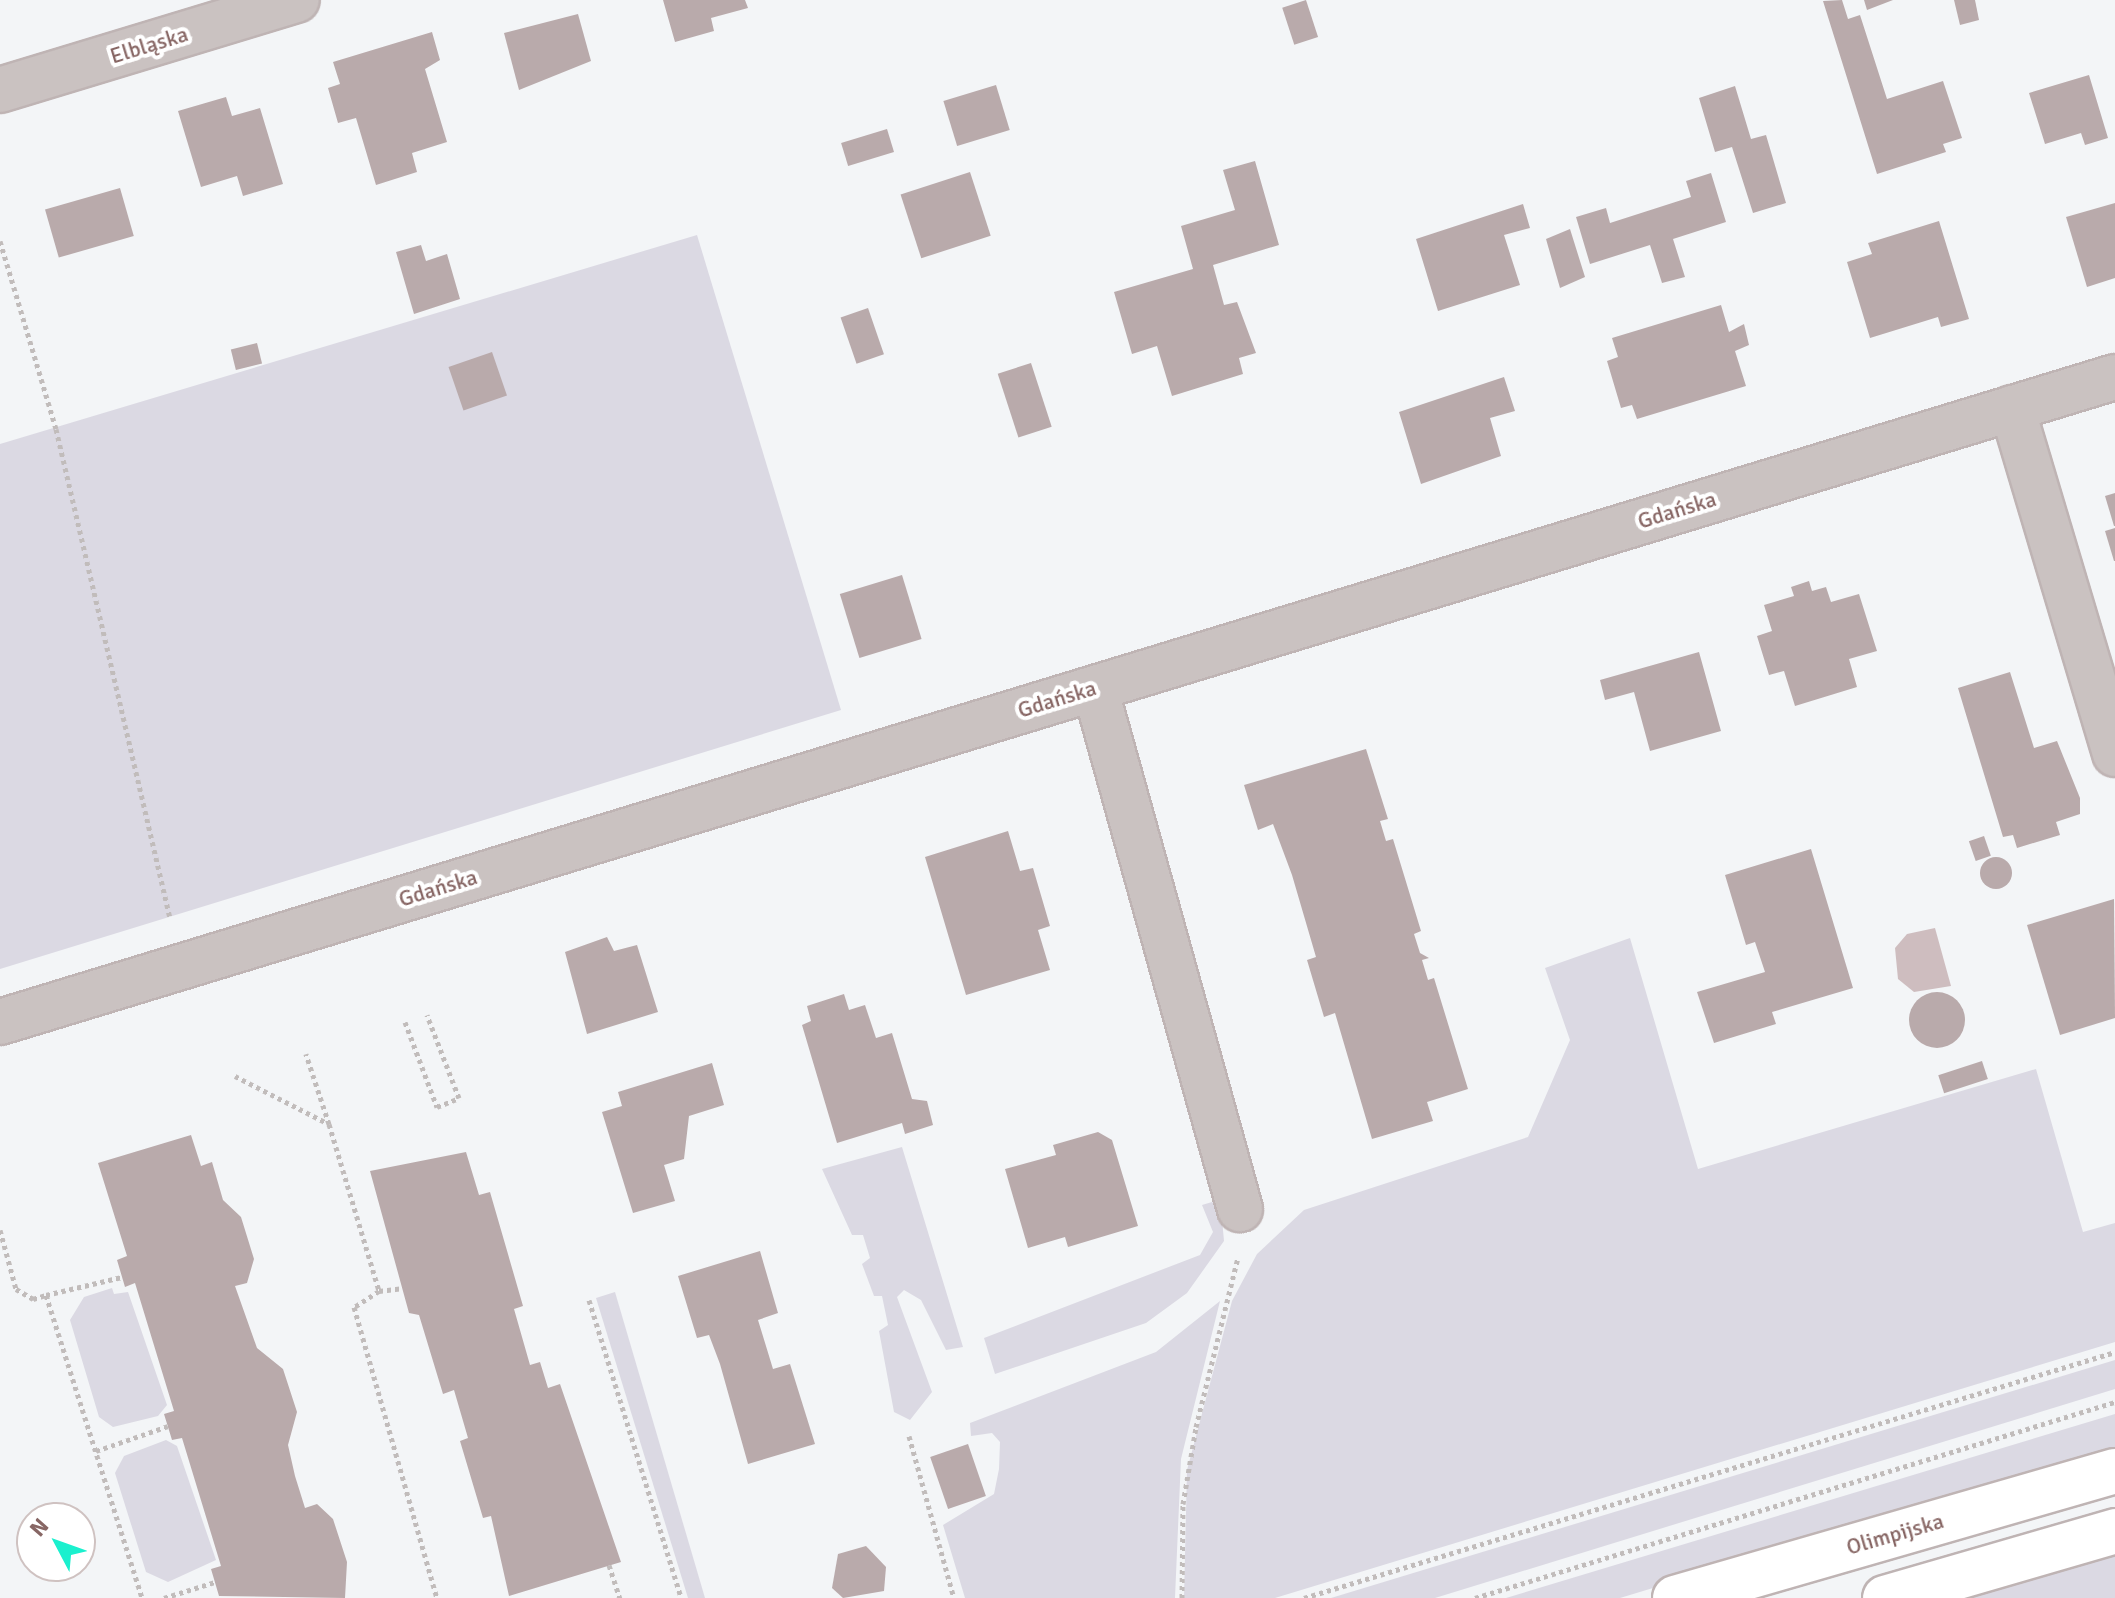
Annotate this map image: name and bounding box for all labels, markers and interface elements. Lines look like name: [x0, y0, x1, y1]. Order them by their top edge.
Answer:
street label: Elbląska: [107, 21, 191, 69]
street label: Gdańska: [1635, 486, 1719, 534]
street label: Gdańska: [1015, 675, 1099, 723]
street label: Gdańska: [396, 864, 480, 912]
north arrow: [16, 1502, 96, 1582]
street label: Olimpijska: [1843, 1508, 1947, 1560]
text: N: [24, 1513, 54, 1542]

